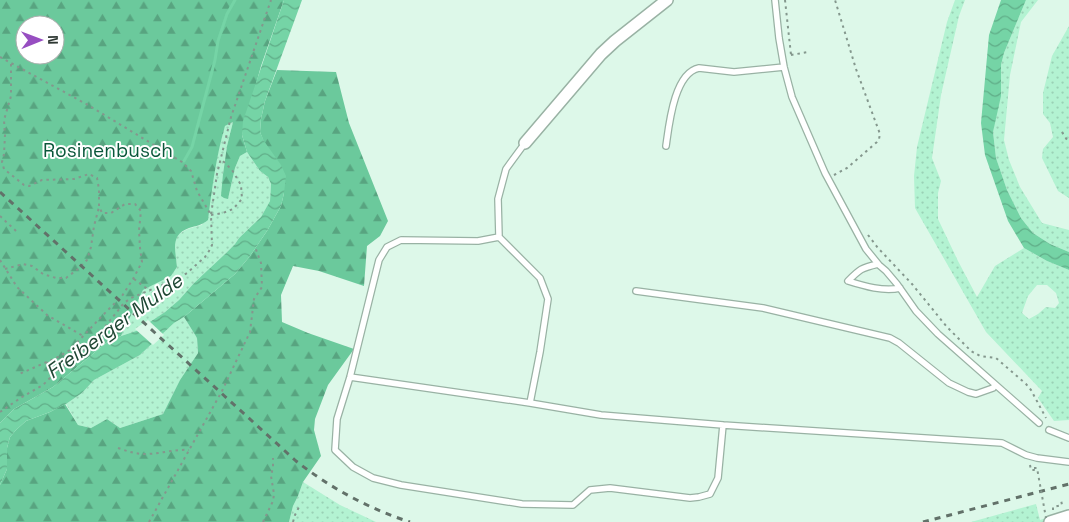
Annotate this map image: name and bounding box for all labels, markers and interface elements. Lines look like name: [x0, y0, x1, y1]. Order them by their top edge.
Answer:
north arrow: [15, 15, 65, 65]
text: N: [44, 35, 62, 45]
park label: Rosinenbusch: [43, 138, 173, 163]
water label: Freiberger Mulde: [40, 267, 189, 384]

